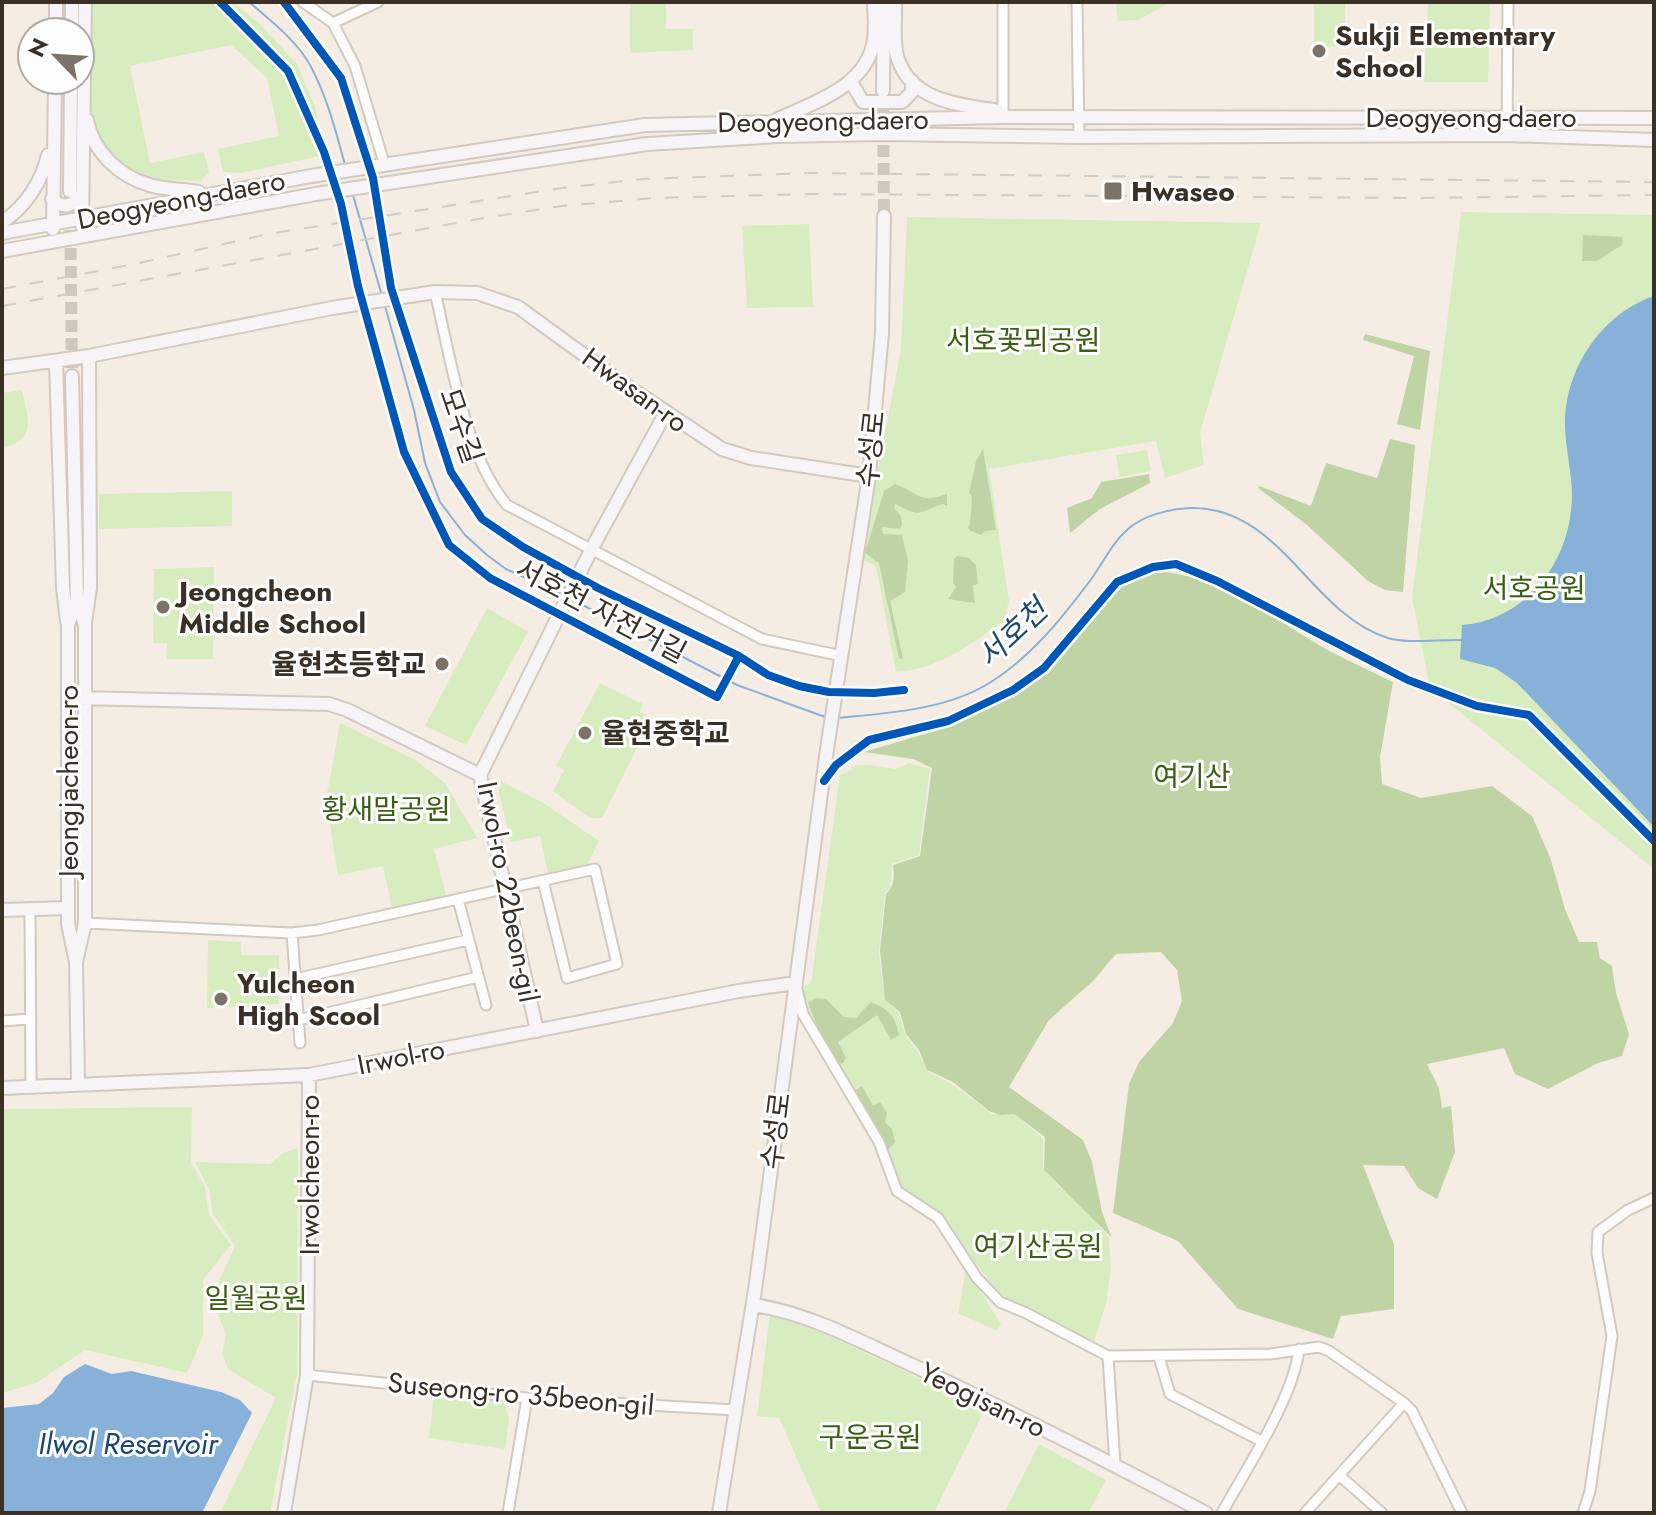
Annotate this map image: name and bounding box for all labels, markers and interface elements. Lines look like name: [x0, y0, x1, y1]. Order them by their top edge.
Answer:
place label: Sukji Elementary School: [1335, 15, 1555, 88]
north arrow: [16, 16, 96, 96]
text: N: [20, 33, 56, 62]
marker: Sukji Elementary School: [1310, 42, 1328, 60]
street label: Deogyeong-daero: [1365, 97, 1577, 138]
street label: Deogyeong-daero: [717, 99, 929, 143]
street label: Deogyeong-daero: [73, 160, 289, 240]
place label: Hwaseo: [1131, 171, 1235, 212]
marker: Hwaseo: [1102, 180, 1124, 202]
park label: 서호꽃뫼공원: [946, 320, 1100, 361]
street label: Hwasan-ro: [573, 337, 697, 443]
street label: 모수길: [429, 383, 493, 469]
street label: 수성로: [847, 408, 895, 490]
street label: 서호천 자전거길: [508, 549, 694, 673]
park label: 서호공원: [1482, 568, 1586, 609]
place label: Jeongcheon Middle School: [174, 571, 366, 644]
water label: 서호천: [967, 587, 1059, 677]
marker: Jeongcheon Middle School: [154, 598, 172, 616]
place label: 율현초등학교: [271, 644, 426, 685]
marker: 율현초등학교: [433, 655, 451, 673]
street label: Jeongjacheon-ro: [48, 685, 89, 881]
place label: 율현중학교: [601, 713, 730, 754]
marker: 율현중학교: [576, 724, 594, 742]
park label: 여기산: [1153, 756, 1231, 797]
street label: Irwol-ro 22beon-gil: [466, 778, 550, 1006]
park label: 황새말공원: [322, 789, 450, 830]
place label: Yulcheon High Scool: [236, 963, 380, 1036]
marker: Yulcheon High Scool: [212, 990, 230, 1008]
street label: Irwol-ro: [354, 1028, 448, 1086]
street label: 수성로: [751, 1090, 801, 1172]
street label: Irwolcheon-ro: [289, 1095, 330, 1255]
park label: 여기산공원: [974, 1226, 1102, 1267]
park label: 일월공원: [204, 1278, 308, 1319]
street label: Yeogisan-ro: [913, 1352, 1053, 1448]
street label: Suseong-ro 35beon-gil: [386, 1362, 656, 1426]
park label: 구운공원: [818, 1417, 922, 1458]
water label: Ilwol Reservoir: [38, 1422, 220, 1465]

